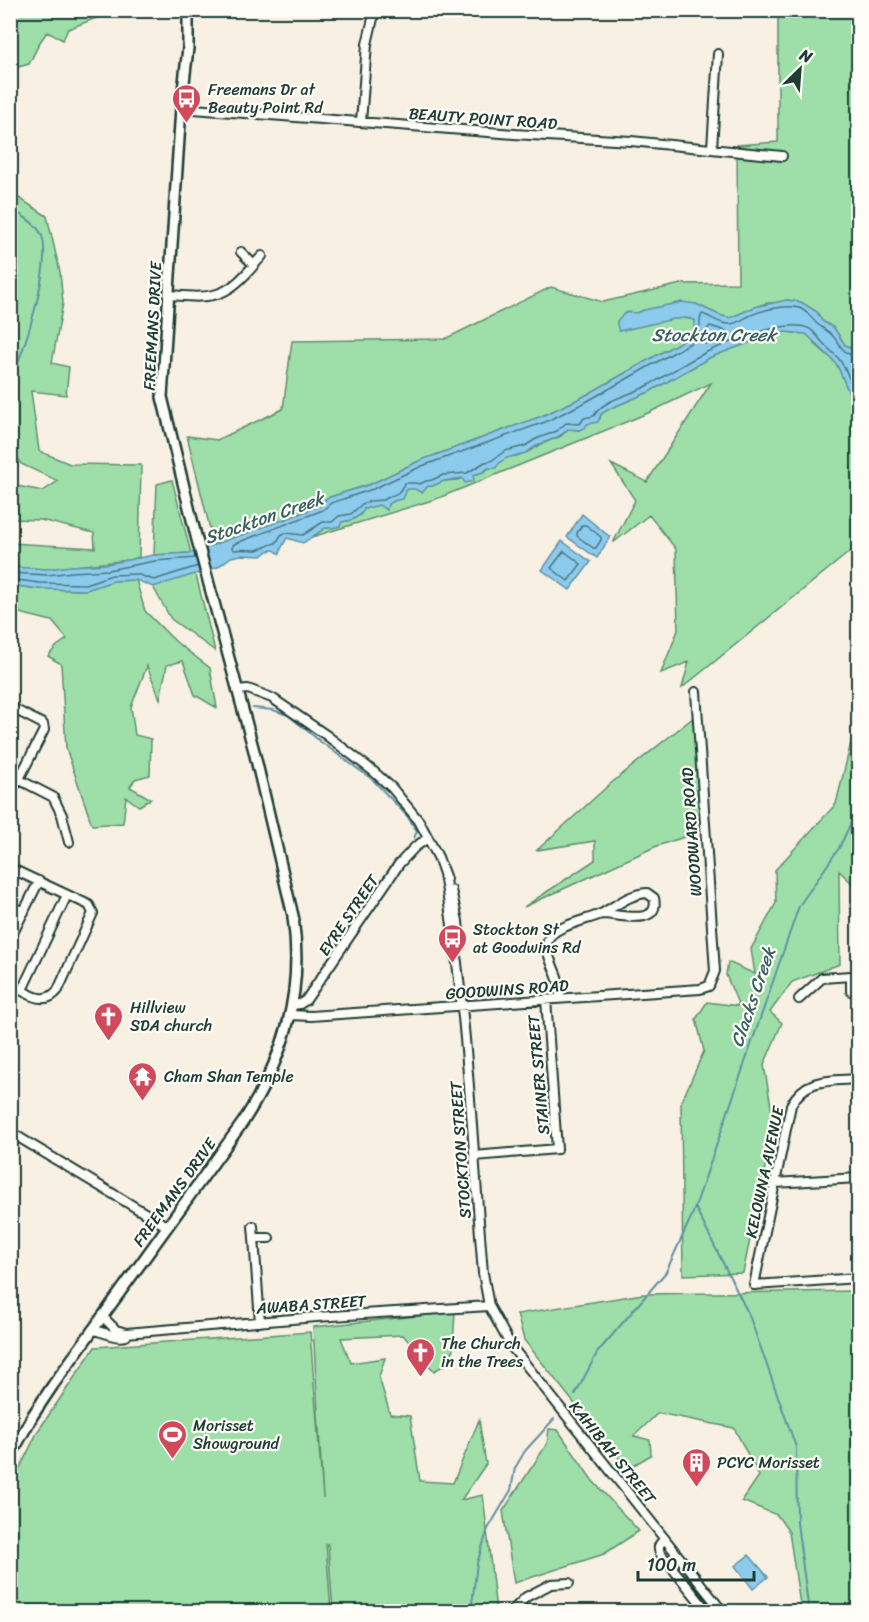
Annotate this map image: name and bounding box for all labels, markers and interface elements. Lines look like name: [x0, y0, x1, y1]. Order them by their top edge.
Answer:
north arrow: [770, 39, 830, 99]
text: N: [794, 40, 818, 72]
place label: Freemans Dr at Beauty Point Rd: [208, 75, 324, 122]
bus stop icon: Freemans Dr at Beauty Point Rd: [171, 82, 203, 124]
street label: BEAUTY POINT ROAD: [408, 99, 559, 138]
street label: FREEMANS DRIVE: [135, 260, 170, 391]
water label: Stockton Creek: [652, 319, 779, 351]
water label: Stockton Creek: [200, 482, 330, 553]
street label: WOODWARD ROAD: [673, 766, 710, 897]
street label: EYRE STREET: [310, 868, 387, 962]
place label: Stockton St at Goodwins Rd: [473, 915, 582, 962]
bus stop icon: Stockton St at Goodwins Rd: [436, 922, 468, 964]
water label: Clacks Creek: [721, 941, 785, 1051]
street label: GOODWINS ROAD: [445, 971, 570, 1008]
place label: Hillview SDA church: [130, 993, 212, 1040]
church icon: Hillview SDA church: [93, 1000, 125, 1042]
street label: STAINER STREET: [519, 1012, 558, 1136]
temple icon: Cham Shan Temple: [127, 1060, 159, 1102]
place label: Cham Shan Temple: [164, 1062, 294, 1091]
street label: STOCKTON STREET: [441, 1079, 480, 1219]
street label: KELOWNA AVENUE: [736, 1102, 793, 1241]
street label: FREEMANS DRIVE: [125, 1131, 225, 1253]
street label: AWABA STREET: [254, 1286, 368, 1323]
place label: The Church in the Trees: [441, 1329, 524, 1376]
church icon: The Church in the Trees: [404, 1336, 436, 1378]
street label: KAHIBAH STREET: [562, 1394, 665, 1512]
place label: Morisset Showground: [193, 1411, 281, 1458]
sports icon: Morisset Showground: [156, 1418, 188, 1460]
building icon: PCYC Morisset: [680, 1446, 712, 1488]
place label: PCYC Morisset: [717, 1448, 820, 1477]
scale bar: [638, 1544, 754, 1582]
text: 100 m: [647, 1549, 696, 1581]

